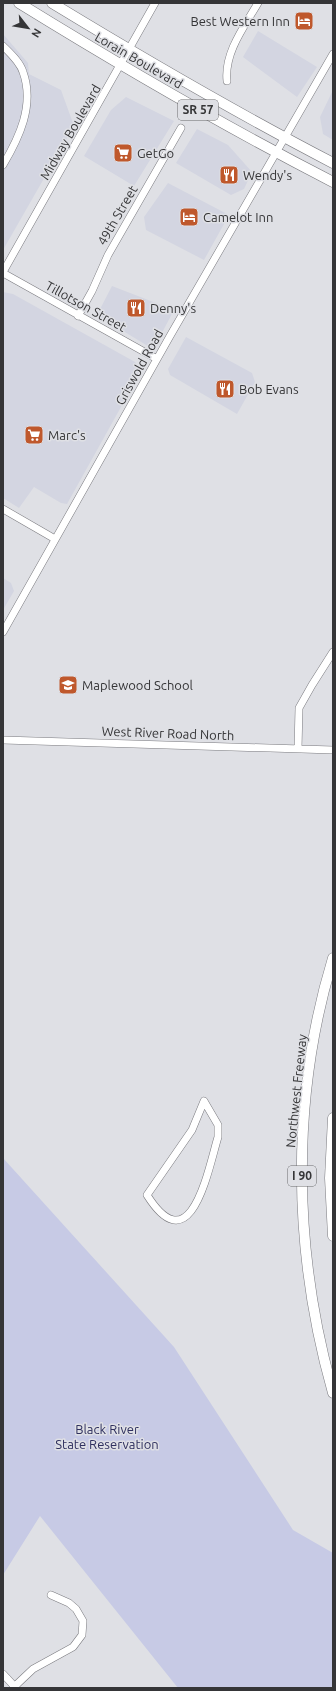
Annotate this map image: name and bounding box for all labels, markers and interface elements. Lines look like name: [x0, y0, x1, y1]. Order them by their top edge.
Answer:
north arrow: [8, 8, 48, 48]
hotel icon: Best Western Inn: [293, 10, 315, 32]
place label: Best Western Inn: [190, 14, 290, 28]
text: N: [29, 27, 44, 40]
street label: Lorain Boulevard: [93, 29, 185, 91]
street label: Midway Boulevard: [37, 82, 103, 182]
road number: SR 57: [178, 100, 218, 120]
supermarket icon: GetGo: [112, 142, 134, 164]
place label: GetGo: [137, 146, 174, 160]
restaurant icon: Wendy's: [218, 164, 240, 186]
place label: Wendy's: [243, 168, 292, 182]
street label: 49th Street: [94, 183, 140, 247]
hotel icon: Camelot Inn: [178, 206, 200, 228]
place label: Camelot Inn: [203, 210, 273, 224]
street label: Tillotson Street: [43, 278, 129, 334]
restaurant icon: Denny's: [125, 297, 147, 319]
place label: Denny's: [150, 301, 196, 315]
street label: Griswold Road: [113, 327, 165, 407]
restaurant icon: Bob Evans: [214, 378, 236, 400]
place label: Bob Evans: [239, 382, 299, 396]
supermarket icon: Marc's: [23, 424, 45, 446]
place label: Marc's: [48, 428, 86, 442]
school or university icon: Maplewood School: [57, 674, 79, 696]
place label: Maplewood School: [82, 678, 194, 692]
street label: West River Road North: [101, 724, 235, 742]
street label: Northwest Freeway: [283, 1033, 309, 1149]
road number: I 90: [288, 1166, 316, 1186]
park label: Black River State Reservation: [55, 1422, 159, 1451]

